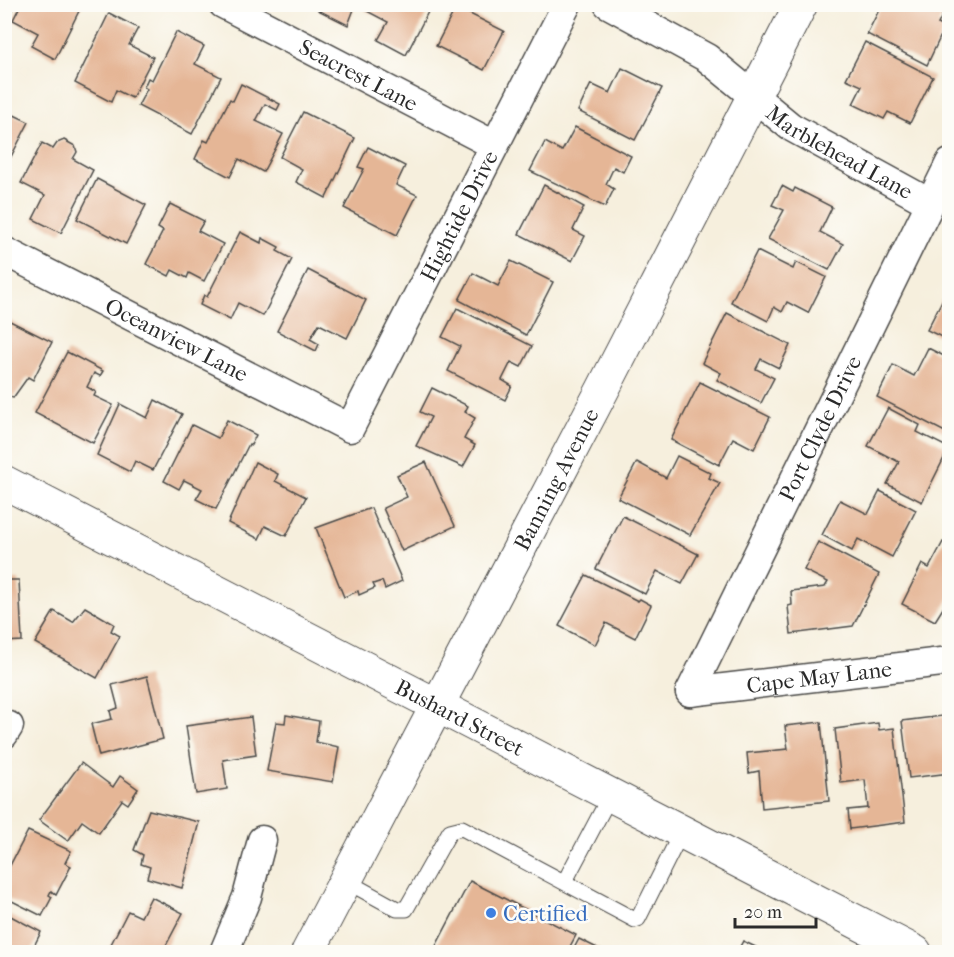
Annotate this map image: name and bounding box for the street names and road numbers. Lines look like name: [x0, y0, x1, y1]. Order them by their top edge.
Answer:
street label: Seacrest Lane: [295, 34, 422, 117]
street label: Marblehead Lane: [761, 100, 917, 205]
street label: Hightide Drive: [415, 146, 504, 286]
street label: Oceanview Lane: [101, 293, 252, 388]
street label: Port Clyde Drive: [774, 352, 867, 506]
street label: Banning Avenue: [509, 404, 605, 555]
street label: Cape May Lane: [745, 656, 893, 699]
street label: Bushard Street: [391, 674, 528, 762]

